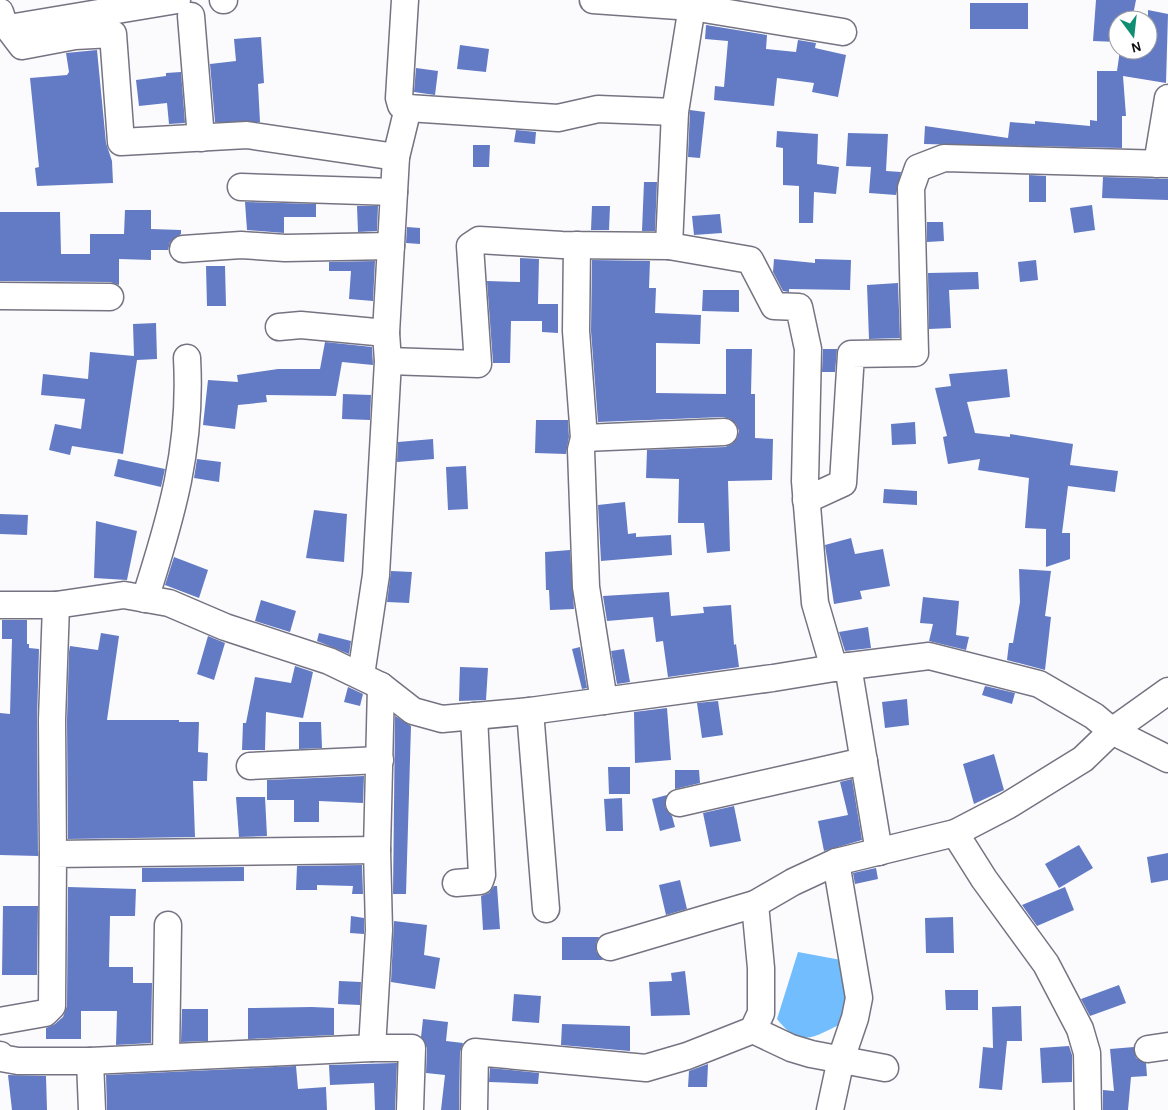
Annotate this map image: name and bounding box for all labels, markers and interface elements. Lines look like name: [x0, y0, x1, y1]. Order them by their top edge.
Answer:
north arrow: [1108, 10, 1158, 60]
text: N: [1130, 39, 1143, 55]

